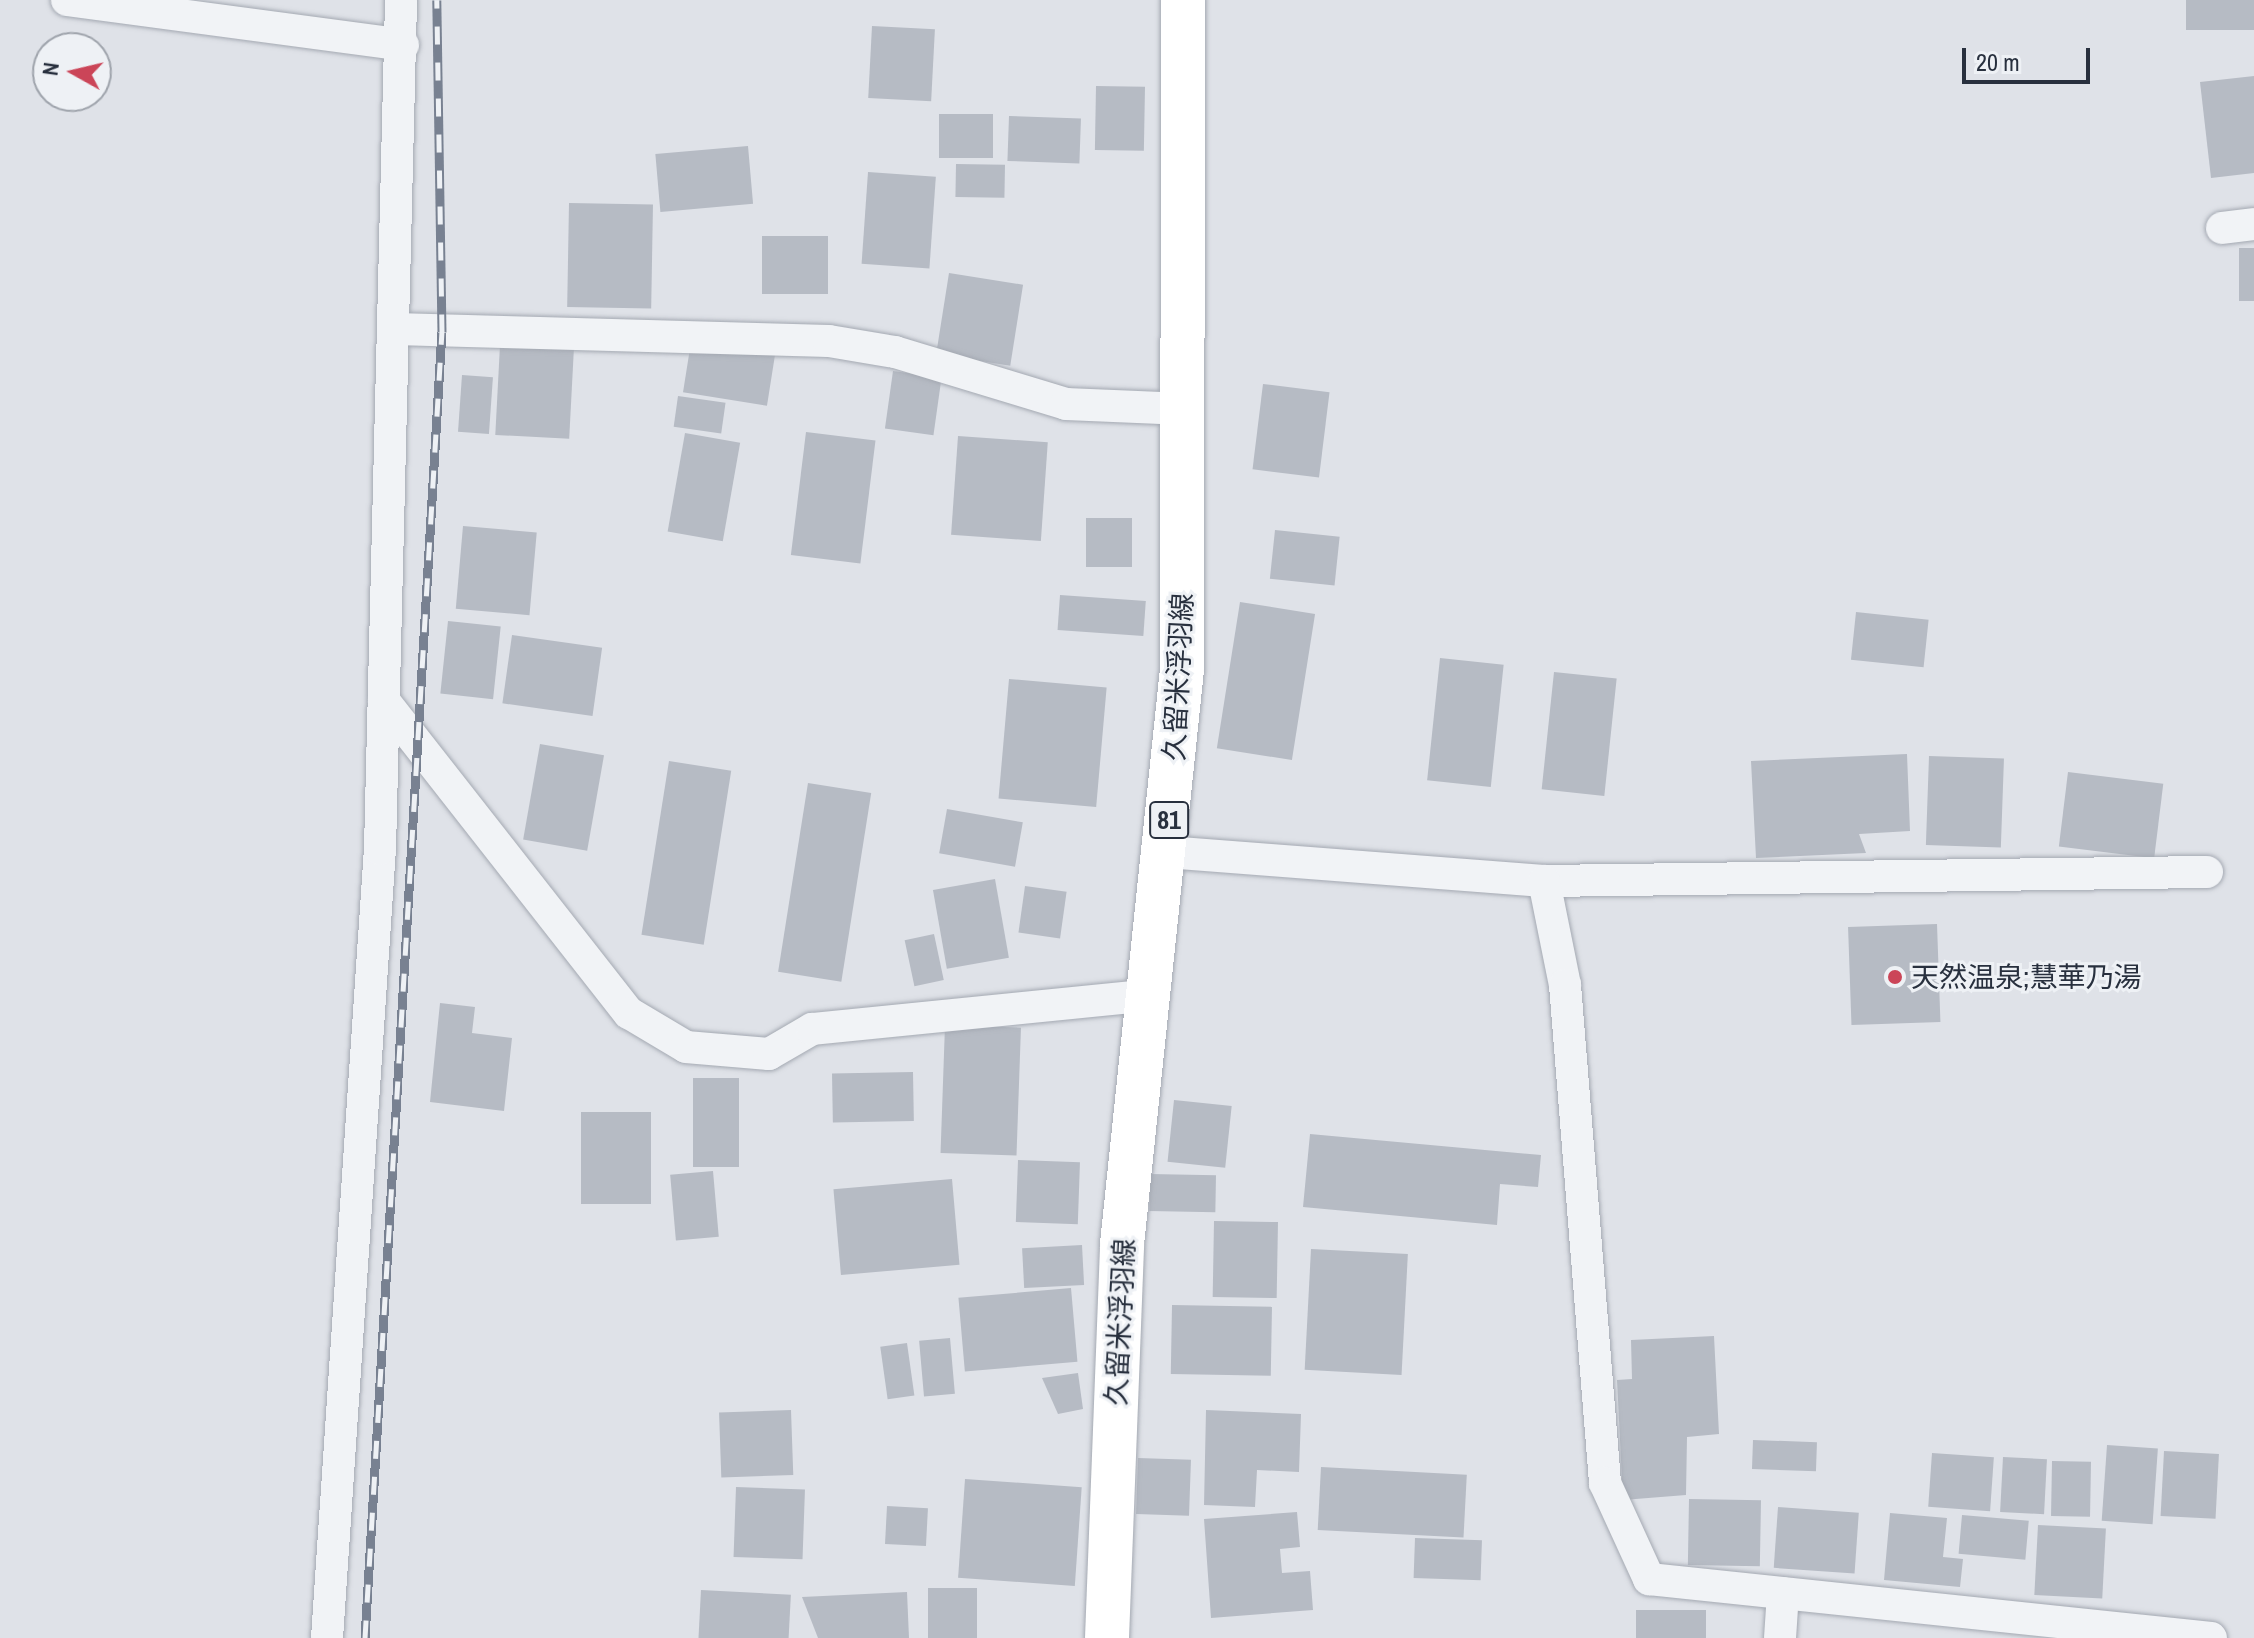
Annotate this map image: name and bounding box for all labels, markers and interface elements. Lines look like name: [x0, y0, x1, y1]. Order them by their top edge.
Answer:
north arrow: [32, 32, 112, 112]
scale bar: [1966, 32, 2094, 82]
text: 20 m: [1976, 46, 2020, 78]
text: N: [34, 60, 66, 77]
street label: 久留米浮羽線: [1157, 592, 1199, 762]
road number: 81: [1149, 798, 1189, 842]
place label: 天然温泉;慧華乃湯: [1911, 960, 2141, 994]
marker: 天然温泉;慧華乃湯: [1886, 968, 1904, 986]
street label: 久留米浮羽線: [1099, 1237, 1141, 1407]

